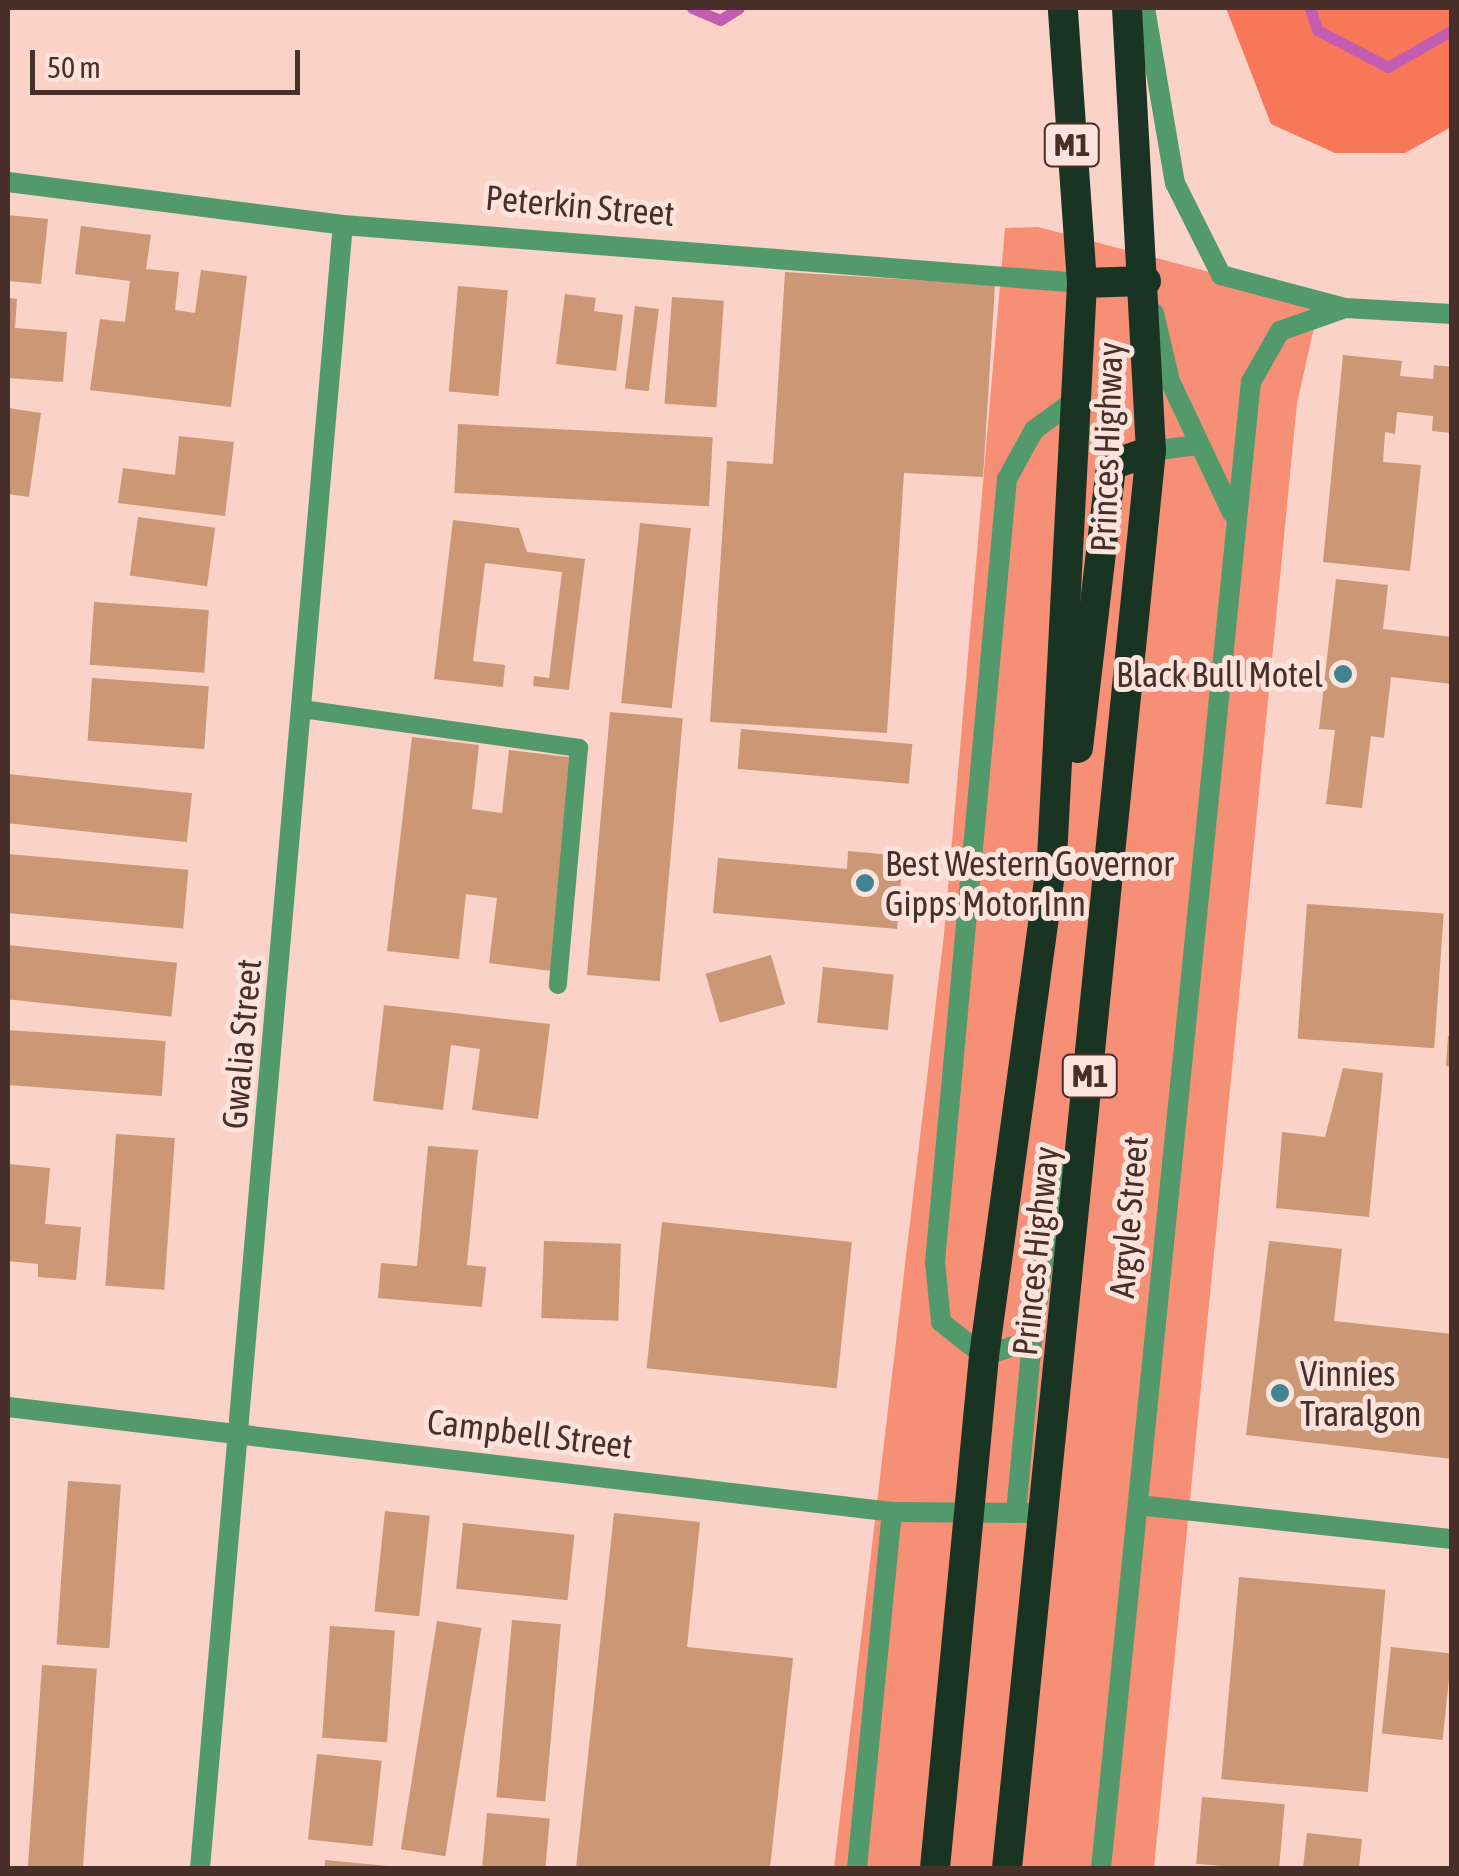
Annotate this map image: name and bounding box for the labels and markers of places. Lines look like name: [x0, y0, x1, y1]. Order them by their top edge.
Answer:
place label: Black Bull Motel: [1116, 653, 1323, 695]
marker: Black Bull Motel: [1332, 663, 1354, 685]
place label: Best Western Governor Gipps Motor Inn: [885, 842, 1174, 924]
marker: Best Western Governor Gipps Motor Inn: [854, 872, 876, 894]
place label: Vinnies Traralgon: [1300, 1352, 1422, 1434]
marker: Vinnies Traralgon: [1269, 1382, 1291, 1404]

